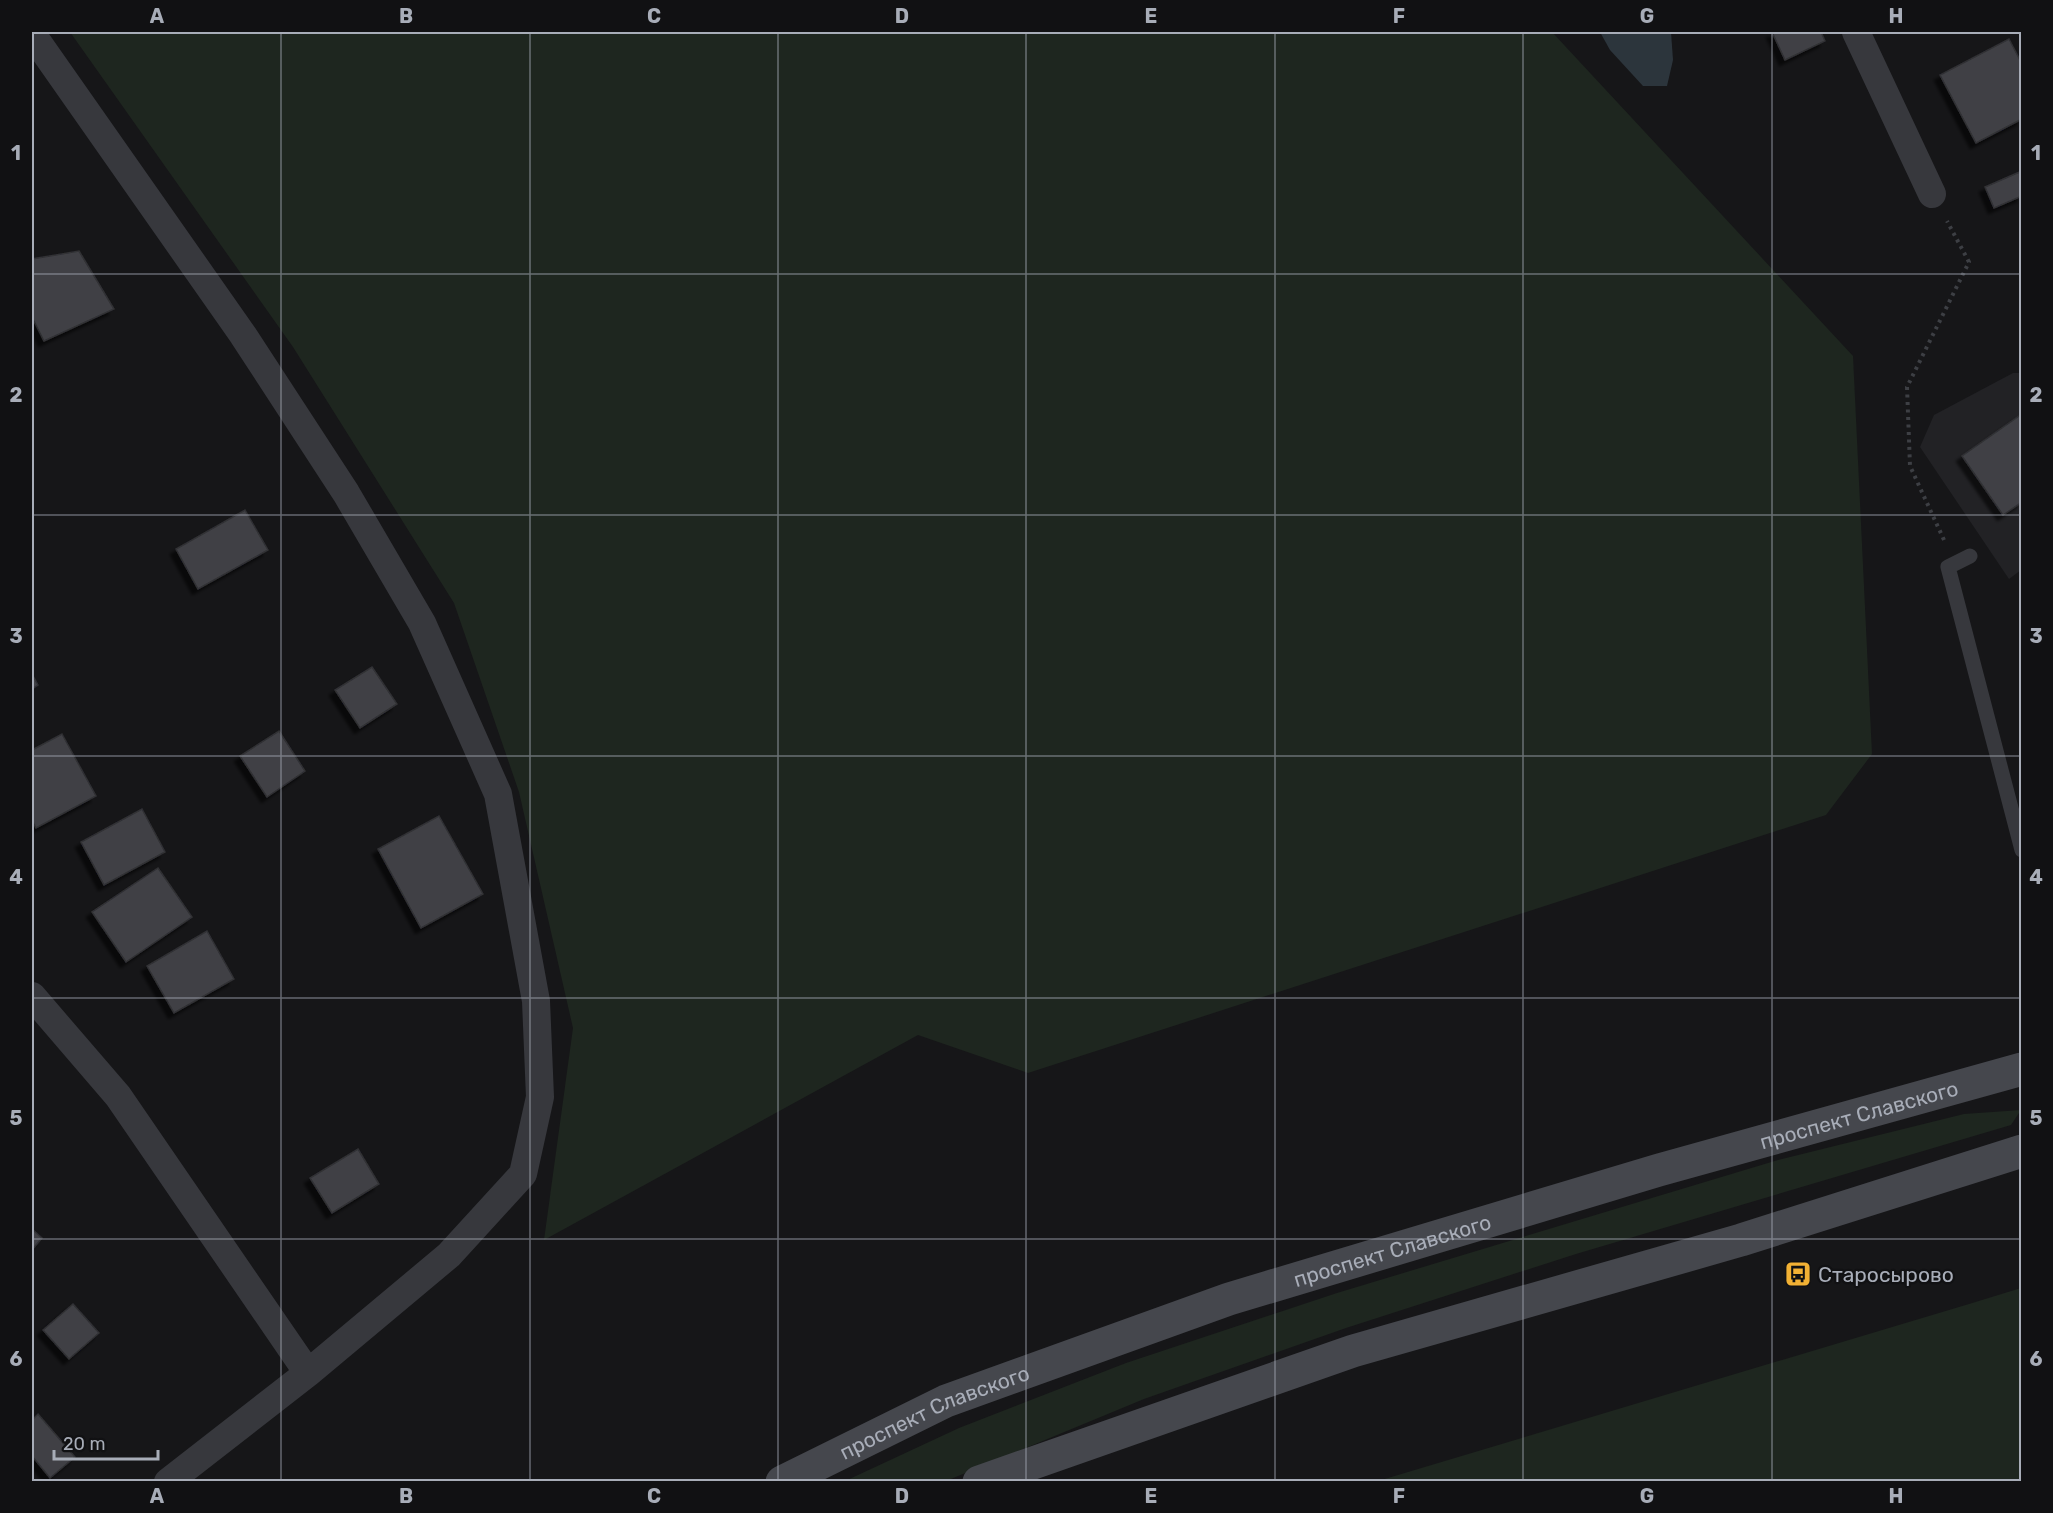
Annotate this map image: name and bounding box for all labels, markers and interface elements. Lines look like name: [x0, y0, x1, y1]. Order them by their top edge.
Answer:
text: A: [150, 4, 165, 28]
text: B: [399, 4, 413, 28]
text: C: [647, 4, 661, 28]
text: D: [895, 4, 909, 28]
text: E: [1145, 4, 1157, 28]
text: F: [1393, 4, 1405, 28]
text: G: [1640, 4, 1654, 28]
text: H: [1889, 4, 1903, 28]
text: 1: [11, 141, 21, 165]
text: 1: [2031, 141, 2041, 165]
text: 2: [10, 383, 23, 407]
text: 2: [2030, 383, 2043, 407]
text: 3: [9, 624, 23, 648]
text: 3: [2029, 624, 2043, 648]
text: 4: [9, 865, 23, 889]
text: 4: [2029, 865, 2043, 889]
street label: проспект Славского: [1757, 1075, 1961, 1154]
text: 5: [10, 1106, 23, 1130]
text: 5: [2030, 1106, 2043, 1130]
street label: проспект Славского: [1290, 1209, 1494, 1291]
bus stop icon: Старосырово: [1783, 1259, 1813, 1289]
place label: Старосырово: [1818, 1262, 1954, 1287]
text: 6: [9, 1347, 23, 1371]
text: 6: [2029, 1347, 2043, 1371]
street label: проспект Славского: [835, 1360, 1033, 1464]
scale bar: [54, 1423, 158, 1461]
text: 20 m: [63, 1433, 105, 1455]
text: A: [150, 1484, 165, 1508]
text: B: [399, 1484, 413, 1508]
text: C: [647, 1484, 661, 1508]
text: D: [895, 1484, 909, 1508]
text: E: [1145, 1484, 1157, 1508]
text: F: [1393, 1484, 1405, 1508]
text: G: [1640, 1484, 1654, 1508]
text: H: [1889, 1484, 1903, 1508]

